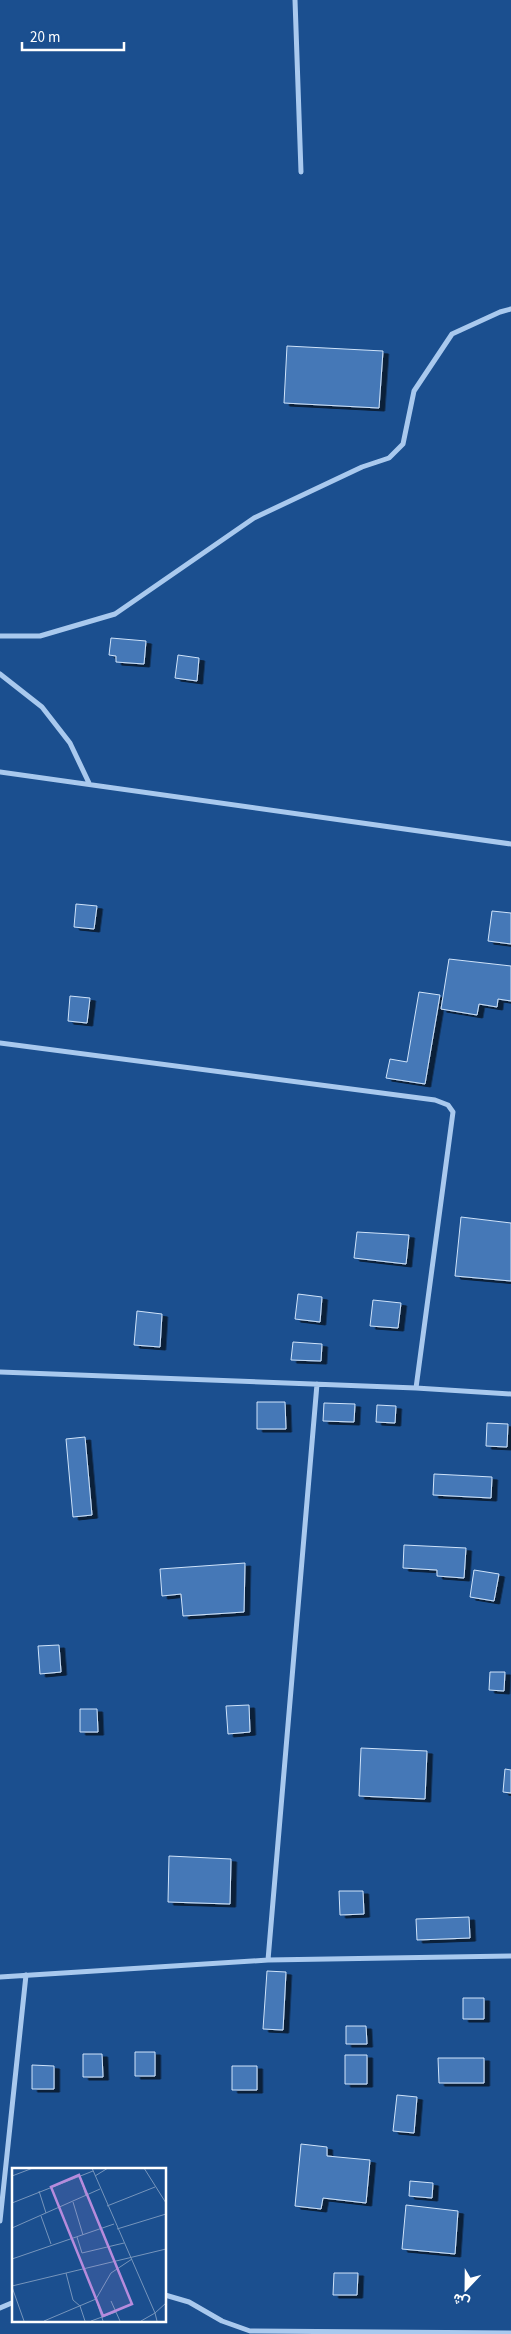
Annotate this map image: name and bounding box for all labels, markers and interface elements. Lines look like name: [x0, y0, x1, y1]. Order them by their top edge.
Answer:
scale bar: [22, 20, 125, 52]
text: 20 m: [30, 27, 60, 48]
inset map: [12, 2168, 166, 2322]
north arrow: [441, 2264, 491, 2314]
text: ش: [450, 2288, 473, 2313]

